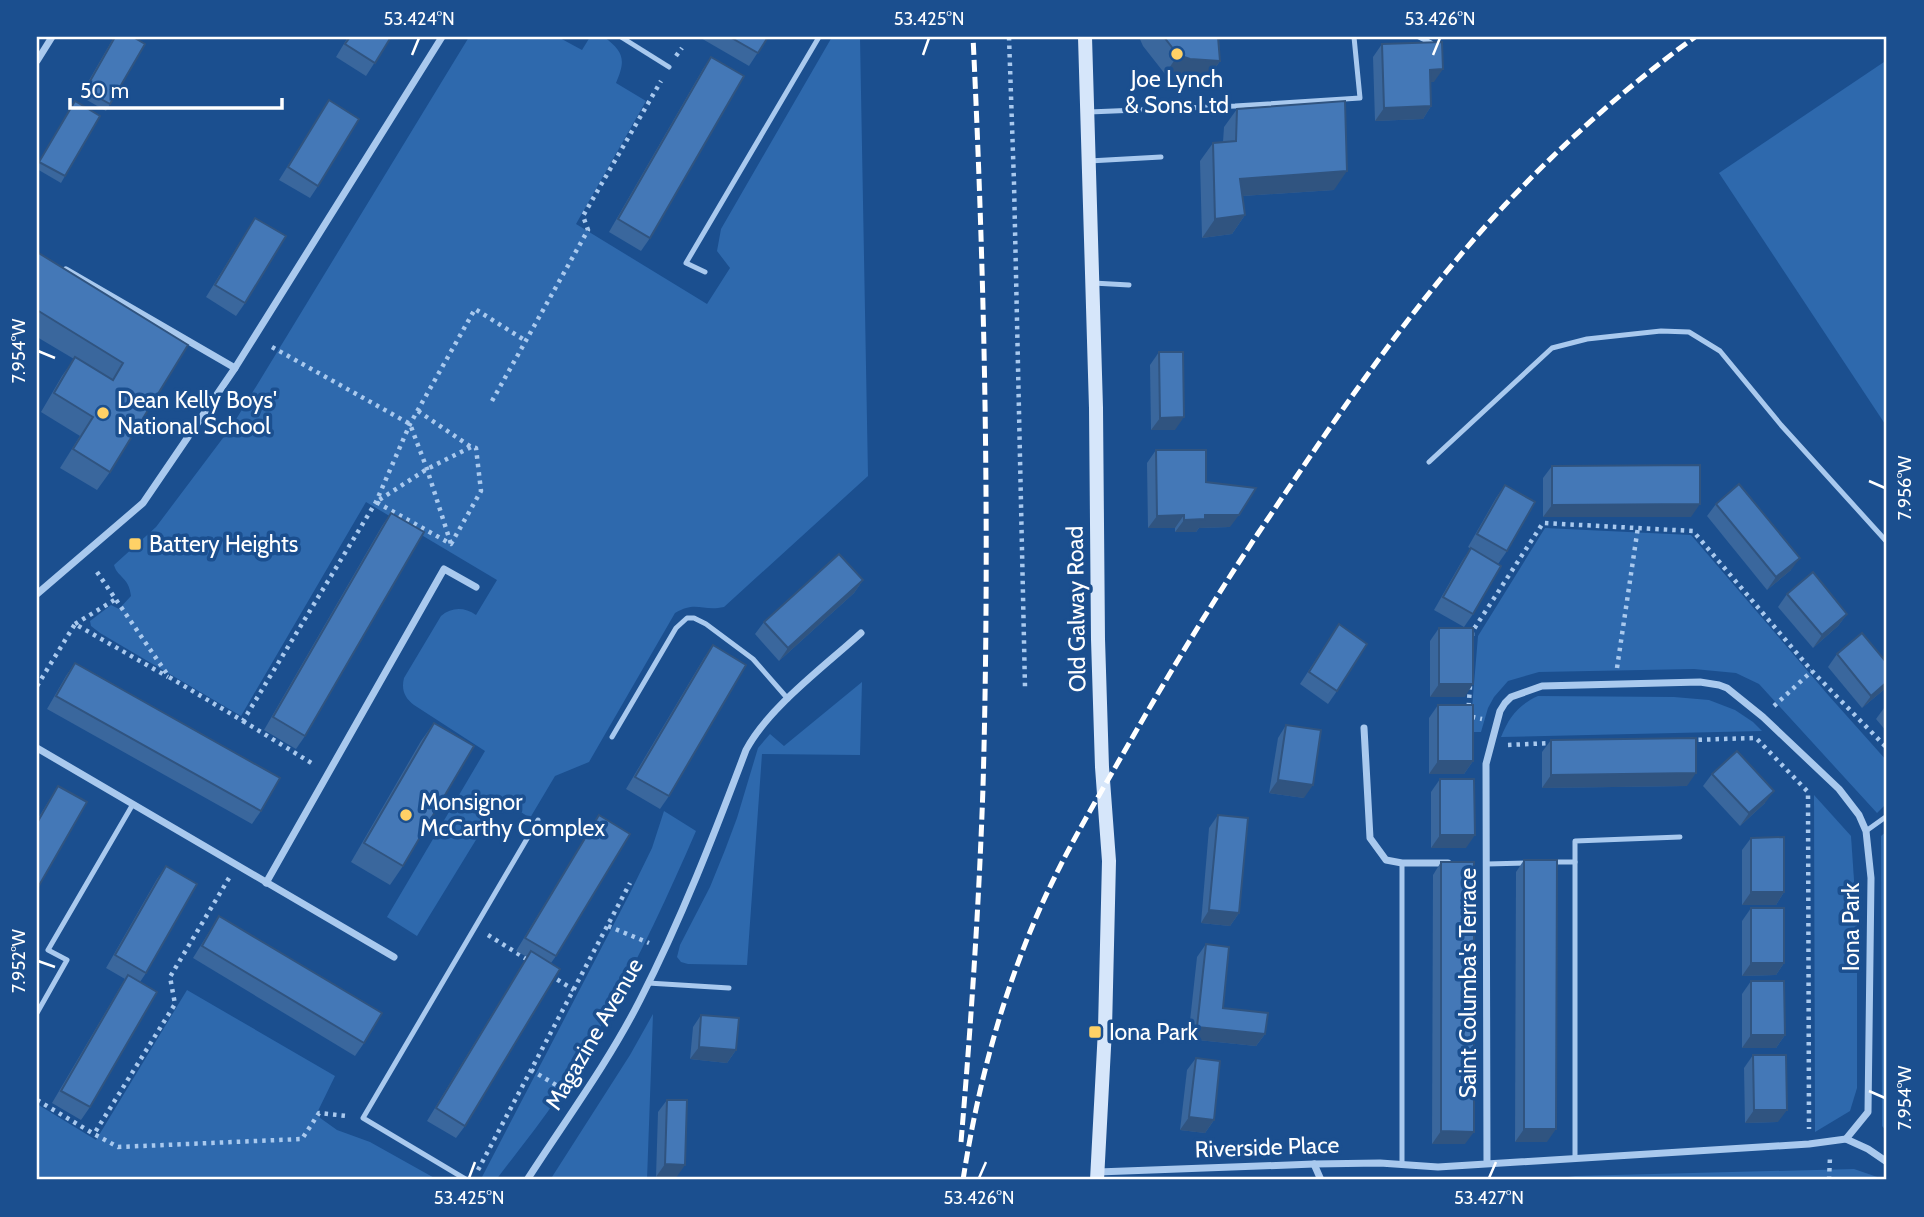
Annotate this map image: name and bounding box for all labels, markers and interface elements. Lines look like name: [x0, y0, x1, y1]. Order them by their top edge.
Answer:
text: 53.424°N: [383, 8, 455, 30]
text: 53.425°N: [894, 8, 964, 30]
text: 53.426°N: [1405, 8, 1476, 30]
marker: Joe Lynch & Sons Ltd: [1169, 46, 1185, 62]
place label: Joe Lynch & Sons Ltd: [1125, 65, 1229, 119]
scale bar: [70, 66, 282, 110]
text: 50 m: [80, 78, 129, 103]
text: 7.954°W: [8, 319, 30, 383]
place label: Dean Kelly Boys' National School: [117, 386, 277, 440]
marker: Dean Kelly Boys' National School: [95, 405, 111, 421]
text: 7.956°W: [1894, 456, 1916, 520]
street label: Old Galway Road: [1061, 526, 1091, 692]
place label: Battery Heights: [149, 530, 298, 558]
marker: Battery Heights: [127, 536, 143, 552]
place label: Monsignor McCarthy Complex: [420, 788, 605, 842]
marker: Monsignor McCarthy Complex: [398, 807, 414, 823]
street label: Saint Columba's Terrace: [1454, 868, 1482, 1098]
street label: Iona Park: [1837, 882, 1865, 971]
text: 7.952°W: [8, 929, 30, 993]
street label: Magazine Avenue: [539, 953, 649, 1115]
place label: Iona Park: [1109, 1018, 1198, 1046]
marker: Iona Park: [1087, 1024, 1103, 1040]
text: 7.954°W: [1894, 1066, 1916, 1130]
street label: Riverside Place: [1194, 1130, 1340, 1164]
text: 53.425°N: [434, 1187, 504, 1209]
text: 53.426°N: [944, 1187, 1015, 1209]
text: 53.427°N: [1454, 1187, 1524, 1209]

